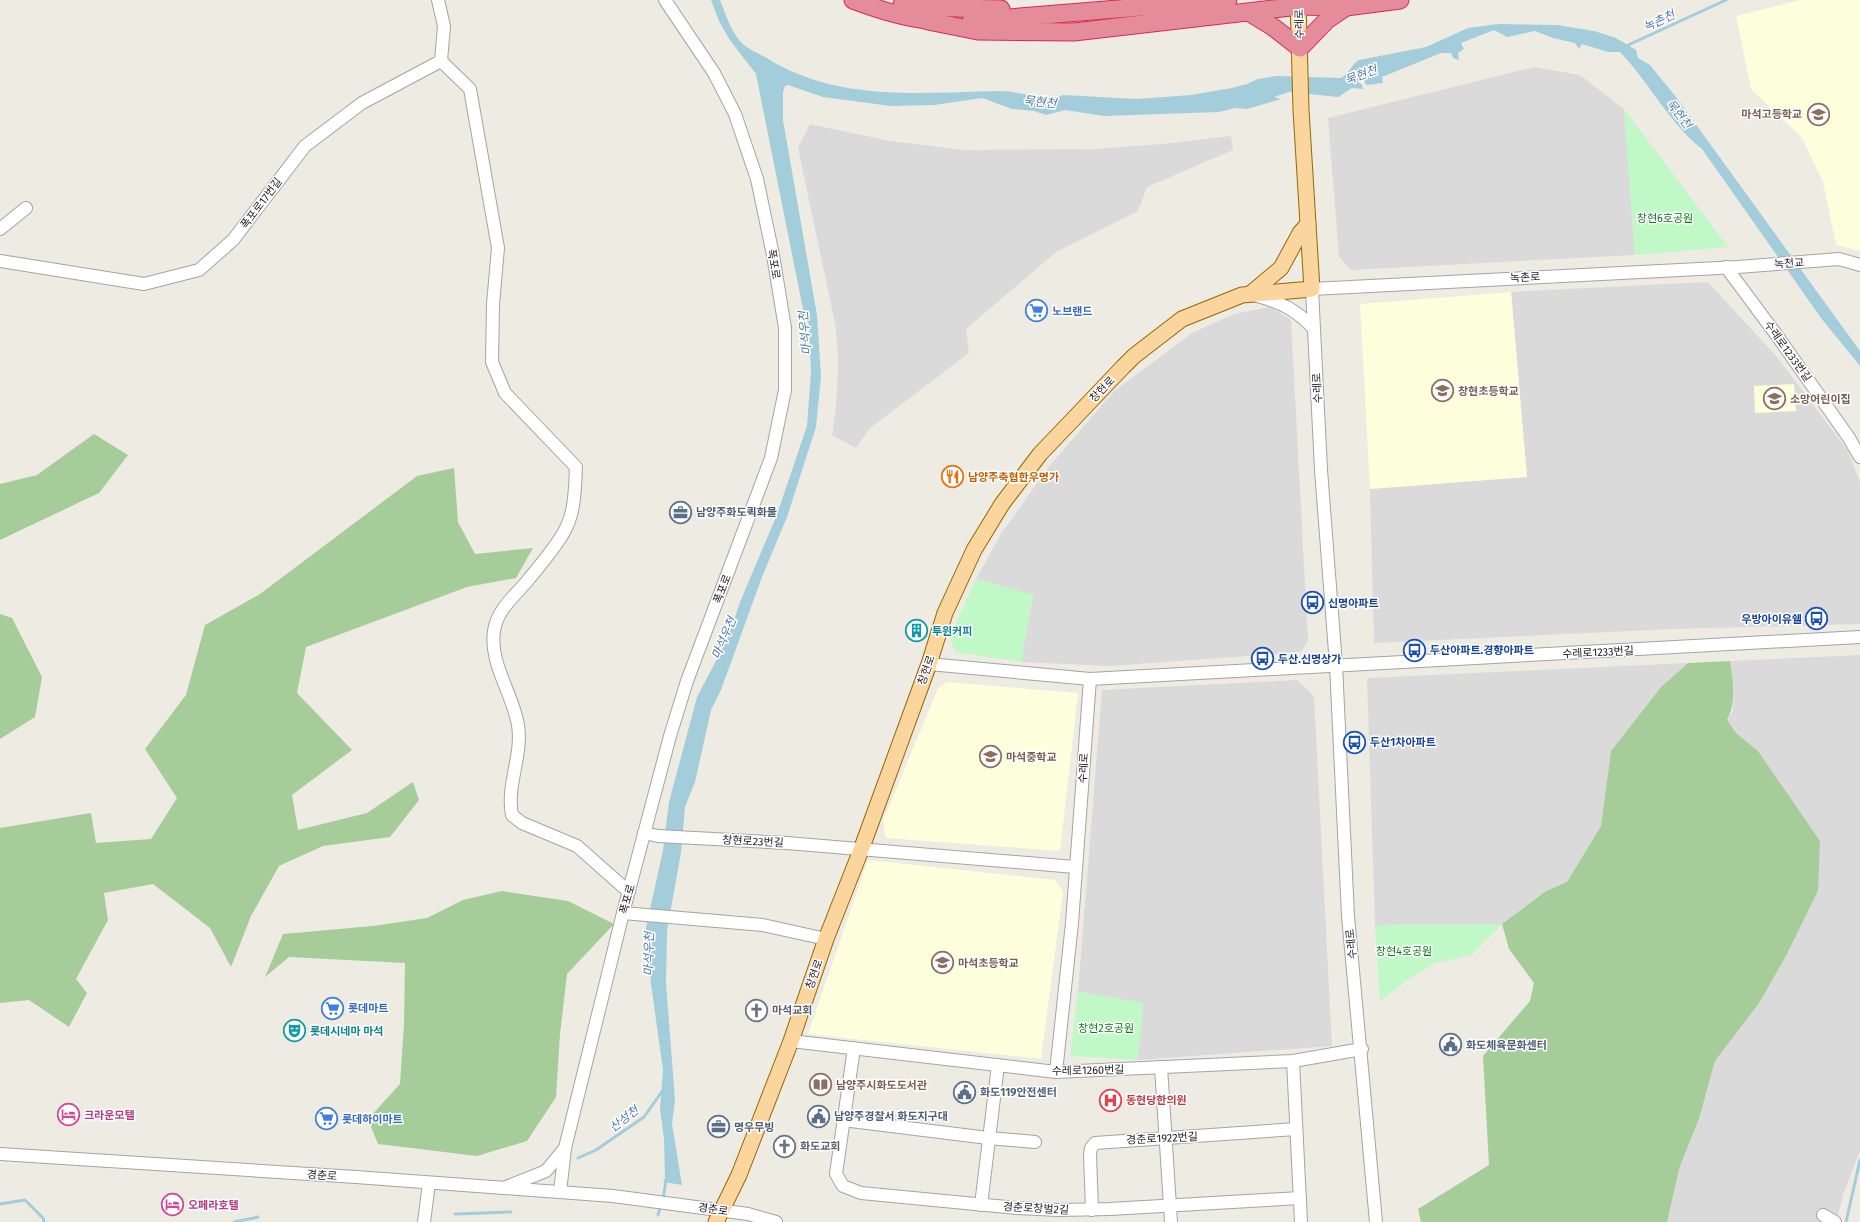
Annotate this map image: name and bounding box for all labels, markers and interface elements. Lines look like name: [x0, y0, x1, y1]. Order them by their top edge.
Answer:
water label: 녹촌천: [1641, 7, 1679, 34]
street label: 수레로: [1293, 9, 1306, 39]
water label: 묵현천: [1343, 62, 1381, 87]
water label: 묵현천: [1023, 93, 1059, 111]
water label: 묵현천: [1663, 97, 1696, 133]
school or university icon: 마석고등학교: [1805, 101, 1831, 127]
place label: 마석고등학교: [1741, 108, 1802, 121]
street label: 폭포로17번길: [238, 175, 285, 231]
park label: 창현6호공원: [1637, 212, 1693, 225]
street label: 폭포로: [764, 248, 783, 280]
street label: 녹천교: [1773, 256, 1805, 271]
street label: 녹촌로: [1510, 270, 1541, 285]
supermarket icon: 노브랜드: [1023, 298, 1049, 324]
place label: 노브랜드: [1052, 305, 1092, 318]
water label: 마석우천: [796, 308, 814, 356]
street label: 수레로1233번길: [1761, 318, 1814, 384]
street label: 수레로: [1310, 372, 1325, 403]
street label: 창현로: [1087, 374, 1118, 405]
school or university icon: 창현초등학교: [1429, 378, 1455, 404]
place label: 창현초등학교: [1458, 385, 1519, 398]
school or university icon: 소망어린이집: [1762, 386, 1788, 412]
place label: 소망어린이집: [1790, 393, 1851, 406]
restaurant icon: 남양주축협한우명가: [940, 464, 966, 490]
place label: 남양주축협한우명가: [968, 471, 1059, 484]
office icon: 남양주화도퀵화물: [668, 499, 694, 525]
place label: 남양주화도퀵화물: [696, 506, 777, 519]
street label: 폭포로: [711, 573, 734, 606]
bus stop icon: 신명아파트: [1299, 590, 1325, 616]
place label: 신명아파트: [1328, 597, 1379, 610]
bus stop icon: 우방아이유쉘: [1804, 606, 1830, 632]
water label: 마석우천: [709, 613, 740, 661]
place label: 우방아이유쉘: [1741, 613, 1802, 626]
building icon: 투윈커피: [903, 618, 929, 644]
place label: 투윈커피: [932, 625, 972, 638]
bus stop icon: 두산아파트.경향아파트: [1402, 637, 1428, 663]
place label: 두산아파트.경향아파트: [1430, 644, 1534, 657]
street label: 수레로1233번길: [1562, 644, 1634, 661]
bus stop icon: 두산.신명상가: [1249, 646, 1275, 672]
place label: 두산.신명상가: [1278, 653, 1341, 666]
street label: 창현로: [915, 654, 938, 687]
bus stop icon: 두산1차아파트: [1341, 729, 1367, 755]
place label: 두산1차아파트: [1370, 736, 1436, 749]
school or university icon: 마석중학교: [977, 744, 1003, 770]
place label: 마석중학교: [1006, 751, 1057, 764]
street label: 수레로: [1076, 752, 1091, 784]
street label: 창현로23번길: [722, 833, 784, 850]
street label: 폭포로: [617, 883, 638, 916]
street label: 수레로: [1343, 928, 1360, 960]
water label: 마석우천: [642, 930, 656, 976]
park label: 창현4호공원: [1376, 945, 1432, 958]
school or university icon: 마석초등학교: [930, 950, 956, 976]
place label: 마석초등학교: [958, 957, 1019, 970]
street label: 창현로: [803, 958, 826, 991]
supermarket icon: 롯데마트: [319, 995, 345, 1021]
church icon: 마석교회: [743, 997, 769, 1023]
place label: 롯데마트: [348, 1002, 388, 1015]
place label: 마석교회: [772, 1004, 812, 1017]
theatre icon: 롯데시네마 마석: [281, 1018, 307, 1044]
park label: 창현2호공원: [1078, 1022, 1134, 1035]
place label: 롯데시네마 마석: [310, 1025, 383, 1038]
public building icon: 화도체육문화센터: [1437, 1032, 1463, 1058]
place label: 화도체육문화센터: [1466, 1039, 1547, 1052]
street label: 수레로1260번길: [1051, 1063, 1125, 1078]
library icon: 남양주시화도도서관: [808, 1072, 834, 1098]
place label: 남양주시화도도서관: [836, 1079, 927, 1092]
public building icon: 화도119안전센터: [952, 1079, 978, 1105]
place label: 화도119안전센터: [980, 1086, 1057, 1099]
hospital icon: 동현당한의원: [1098, 1087, 1124, 1113]
place label: 동현당한의원: [1126, 1094, 1187, 1107]
hotel icon: 크라운모텔: [56, 1102, 82, 1128]
water label: 산성천: [607, 1102, 643, 1135]
public building icon: 남양주경찰서 화도지구대: [806, 1103, 832, 1129]
supermarket icon: 롯데하이마트: [313, 1106, 339, 1132]
place label: 크라운모텔: [84, 1109, 135, 1122]
place label: 남양주경찰서 화도지구대: [834, 1110, 948, 1123]
place label: 롯데하이마트: [342, 1113, 403, 1126]
office icon: 명우무빙: [706, 1114, 732, 1140]
place label: 명우무빙: [734, 1121, 774, 1134]
street label: 경춘로1922번길: [1126, 1130, 1198, 1147]
church icon: 화도교회: [771, 1133, 797, 1159]
place label: 화도교회: [800, 1140, 840, 1153]
street label: 경춘로: [306, 1168, 338, 1183]
hotel icon: 오페라호텔: [160, 1192, 186, 1218]
place label: 오페라호텔: [188, 1199, 239, 1212]
street label: 경춘로창벌2길: [1003, 1200, 1069, 1217]
street label: 경춘로: [697, 1201, 729, 1218]

